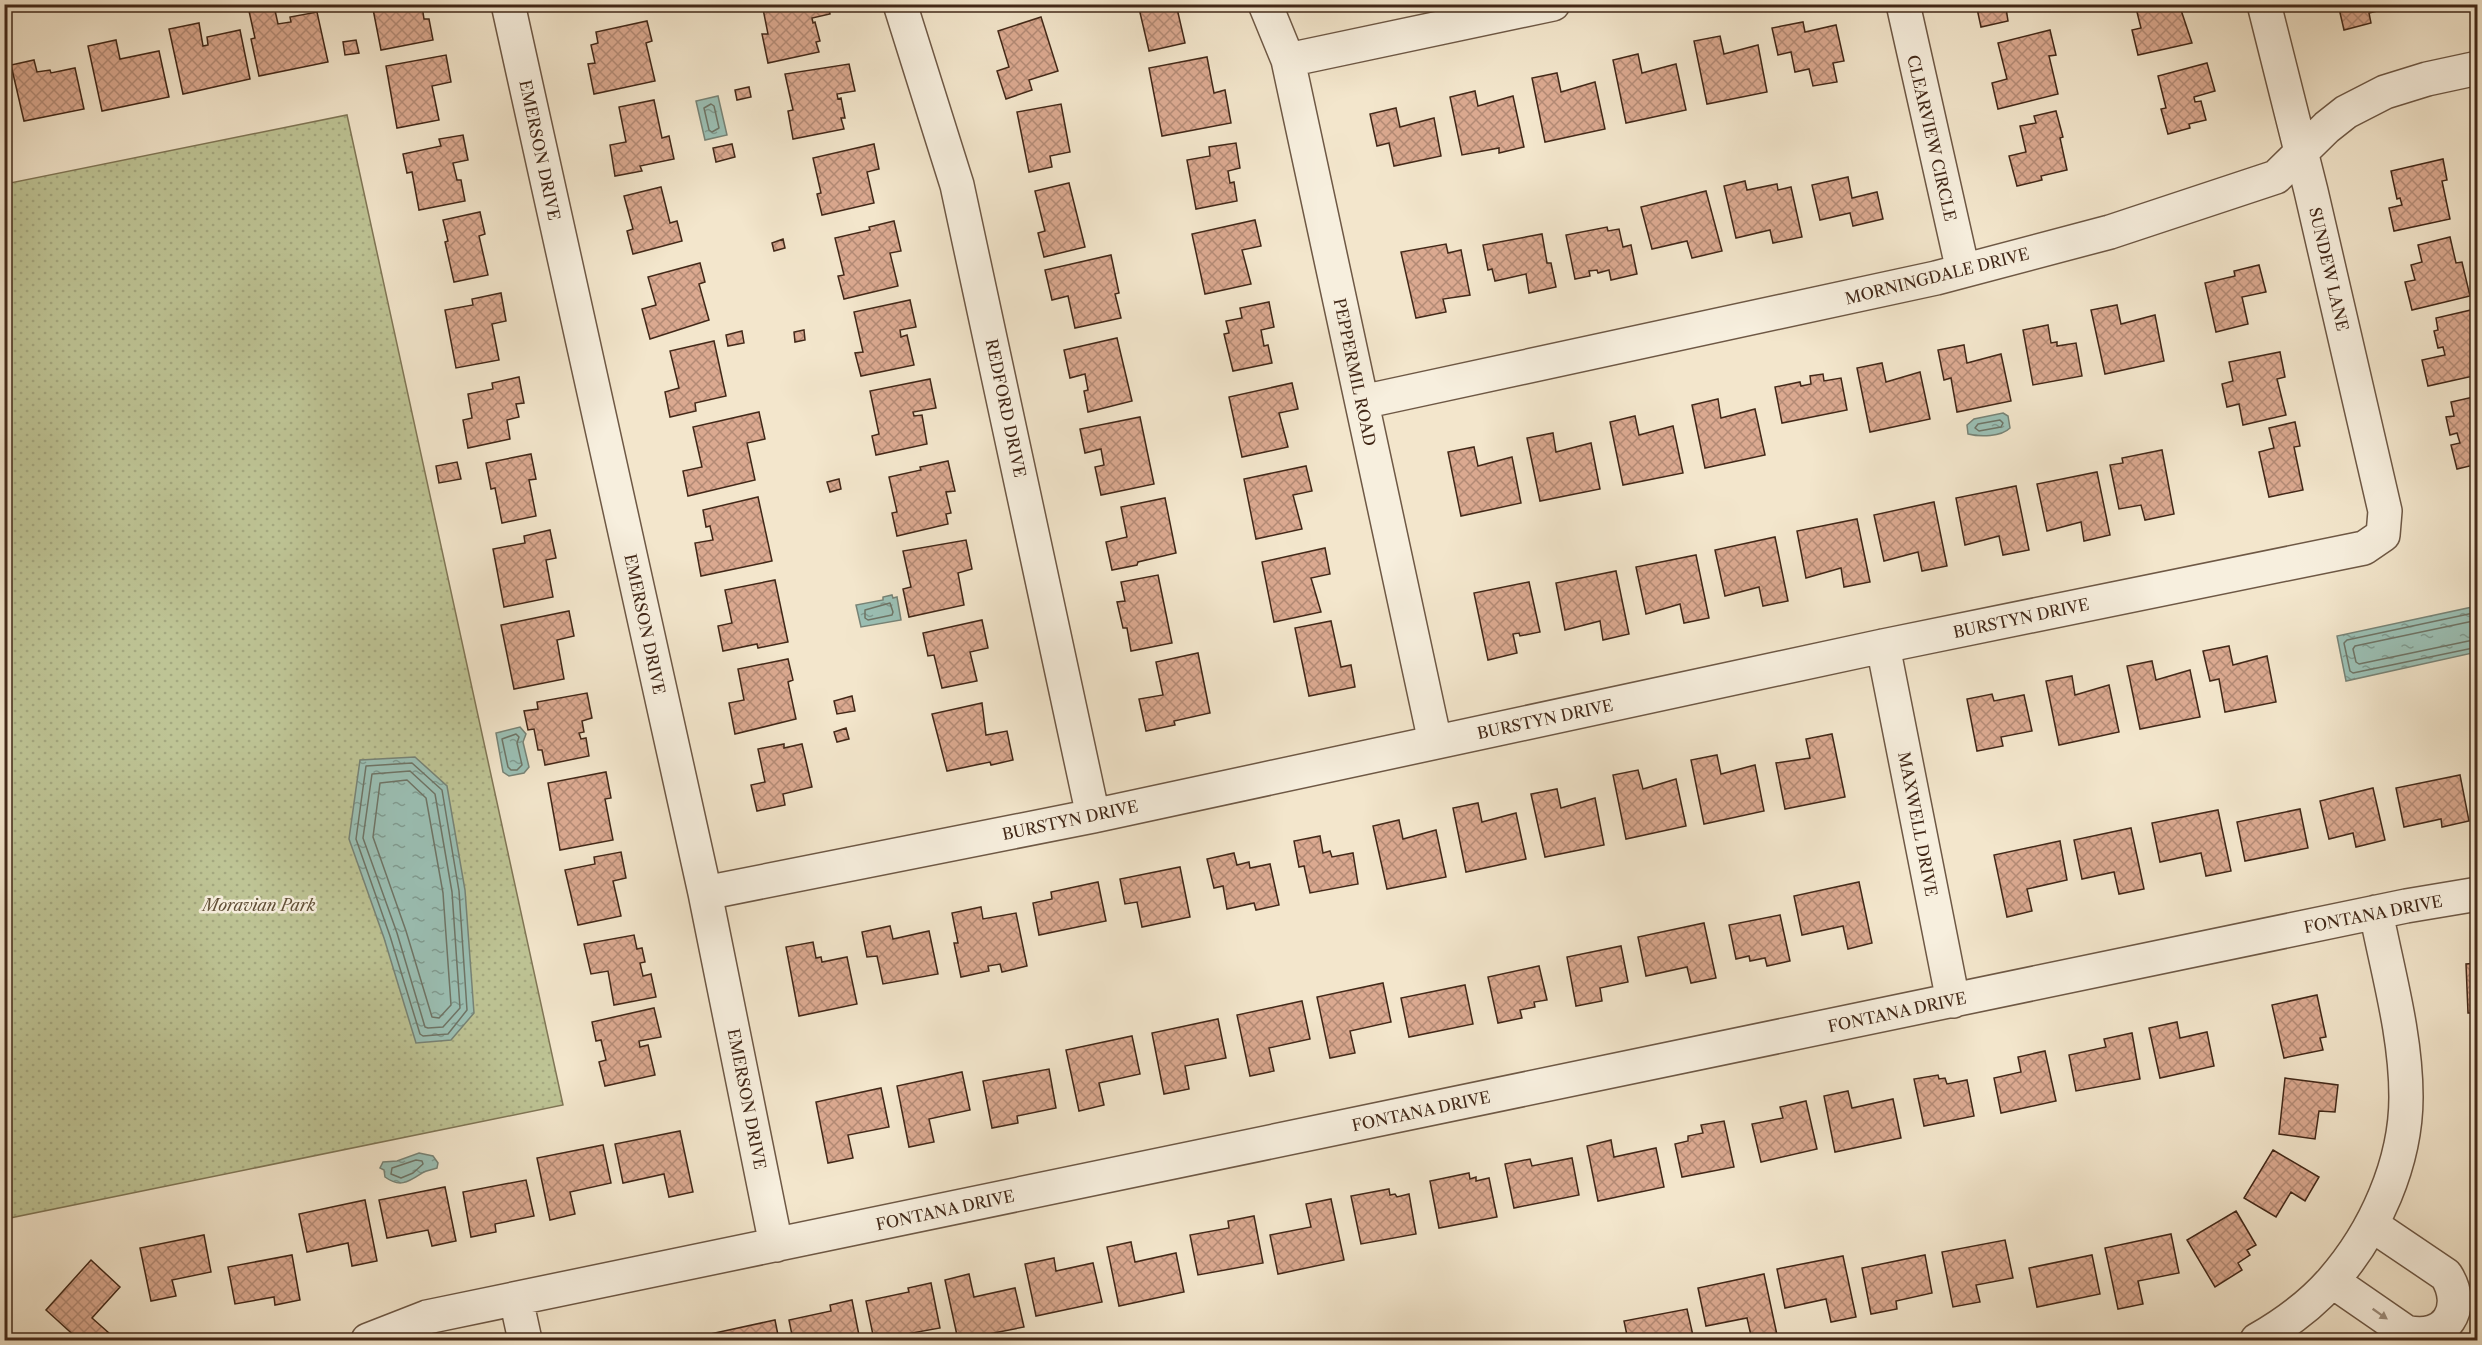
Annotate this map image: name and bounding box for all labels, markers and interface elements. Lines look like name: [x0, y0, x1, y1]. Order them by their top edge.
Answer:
street label: CLEARVIEW CIRCLE: [1903, 53, 1961, 223]
street label: EMERSON DRIVE: [515, 78, 565, 222]
street label: SUNDEW LANE: [2305, 205, 2353, 333]
street label: MORNINGDALE DRIVE: [1843, 243, 2031, 309]
street label: PEPPERMIL ROAD: [1330, 296, 1380, 448]
street label: REDFORD DRIVE: [982, 337, 1030, 479]
street label: EMERSON DRIVE: [620, 552, 670, 696]
street label: BURSTYN DRIVE: [1951, 594, 2091, 642]
street label: BURSTYN DRIVE: [1475, 695, 1615, 743]
street label: MAXWELL DRIVE: [1894, 750, 1942, 898]
street label: BURSTYN DRIVE: [1000, 796, 1140, 844]
street label: FONTANA DRIVE: [2302, 891, 2444, 937]
park label: Moravian Park: [201, 895, 316, 915]
street label: FONTANA DRIVE: [1826, 988, 1968, 1036]
street label: EMERSON DRIVE: [724, 1027, 770, 1171]
street label: FONTANA DRIVE: [1350, 1087, 1492, 1135]
street label: FONTANA DRIVE: [874, 1186, 1016, 1234]
one-way arrow: [2372, 1308, 2388, 1320]

